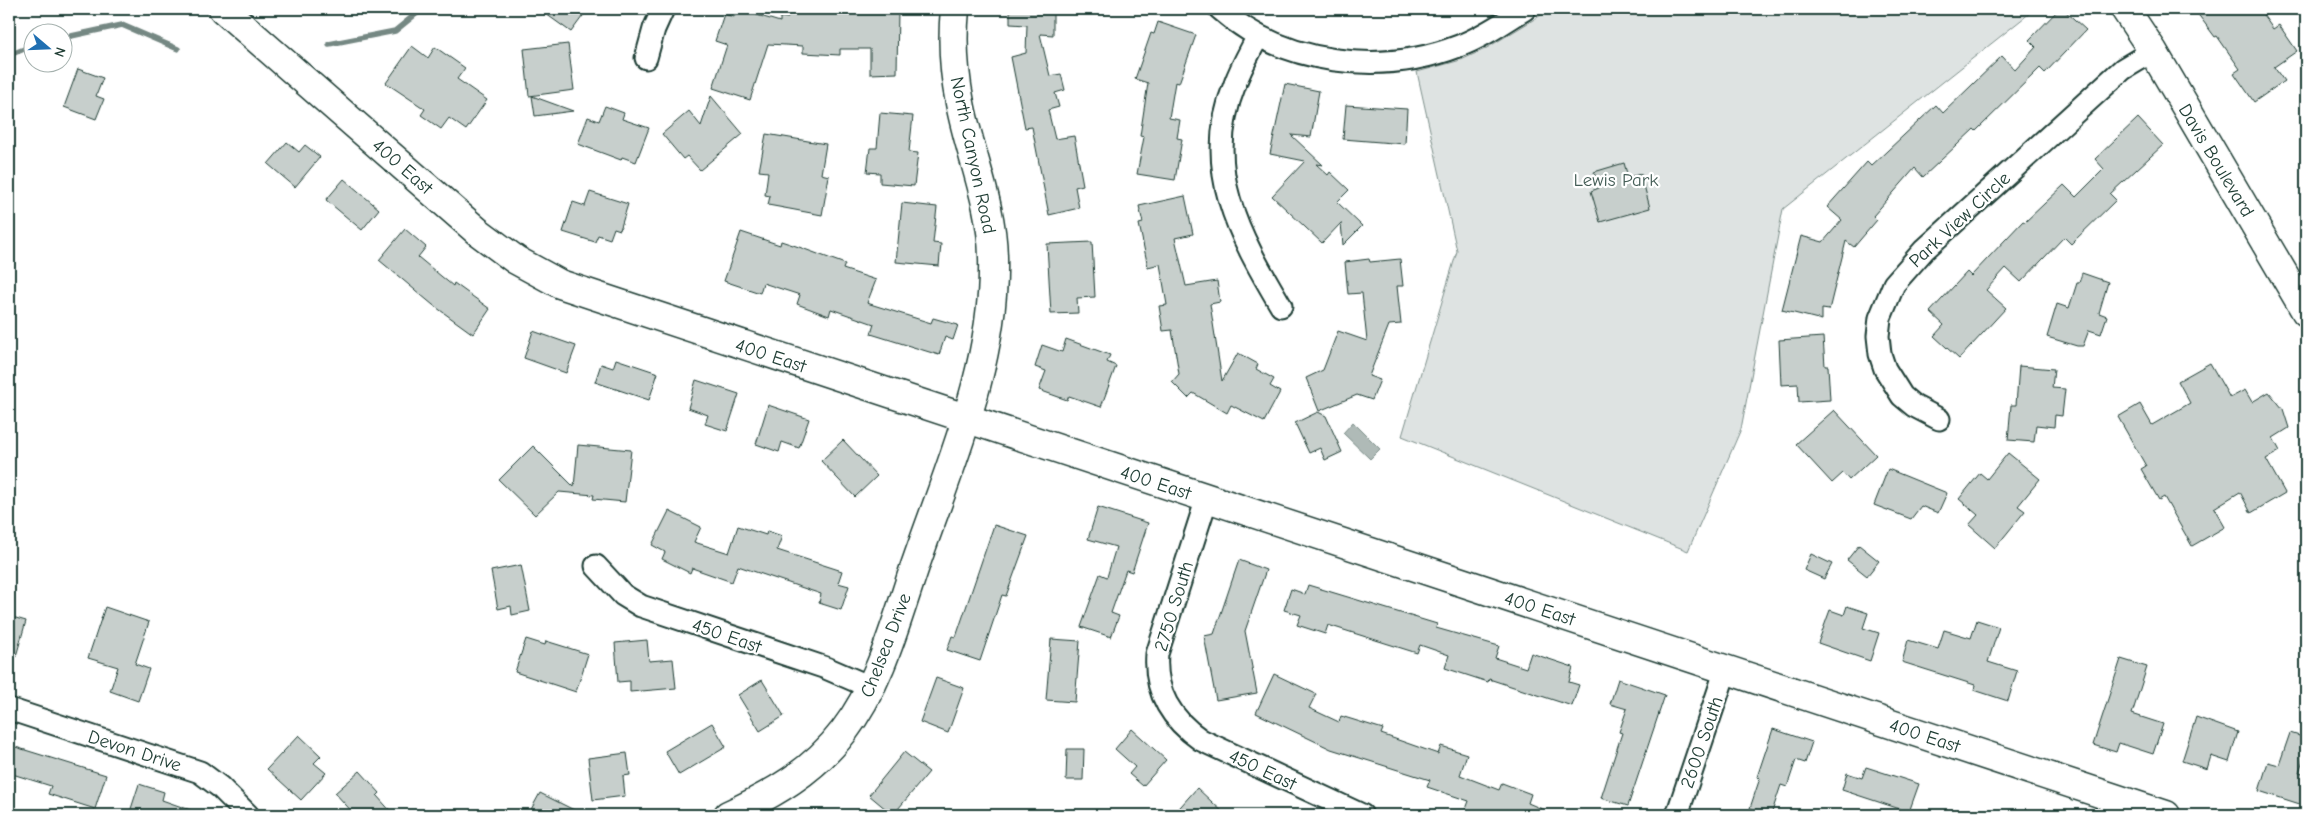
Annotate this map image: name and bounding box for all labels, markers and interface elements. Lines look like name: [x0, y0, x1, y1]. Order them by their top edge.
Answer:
north arrow: [22, 22, 72, 72]
text: N: [50, 45, 69, 59]
street label: North Canyon Road: [946, 75, 1000, 236]
street label: Davis Boulevard: [2174, 100, 2259, 221]
street label: 400 East: [367, 134, 438, 199]
street label: Park View Circle: [1905, 167, 2015, 272]
park label: Lewis Park: [1573, 169, 1659, 191]
street label: 400 East: [732, 334, 809, 378]
street label: 400 East: [1117, 461, 1194, 505]
street label: 2750 South: [1150, 559, 1198, 654]
street label: 400 East: [1501, 587, 1578, 631]
street label: Chelsea Drive: [856, 590, 916, 701]
street label: 450 East: [689, 614, 765, 658]
street label: 2600 South: [1676, 694, 1728, 791]
street label: 400 East: [1886, 714, 1963, 758]
street label: Devon Drive: [85, 726, 184, 776]
street label: 450 East: [1225, 745, 1300, 795]

